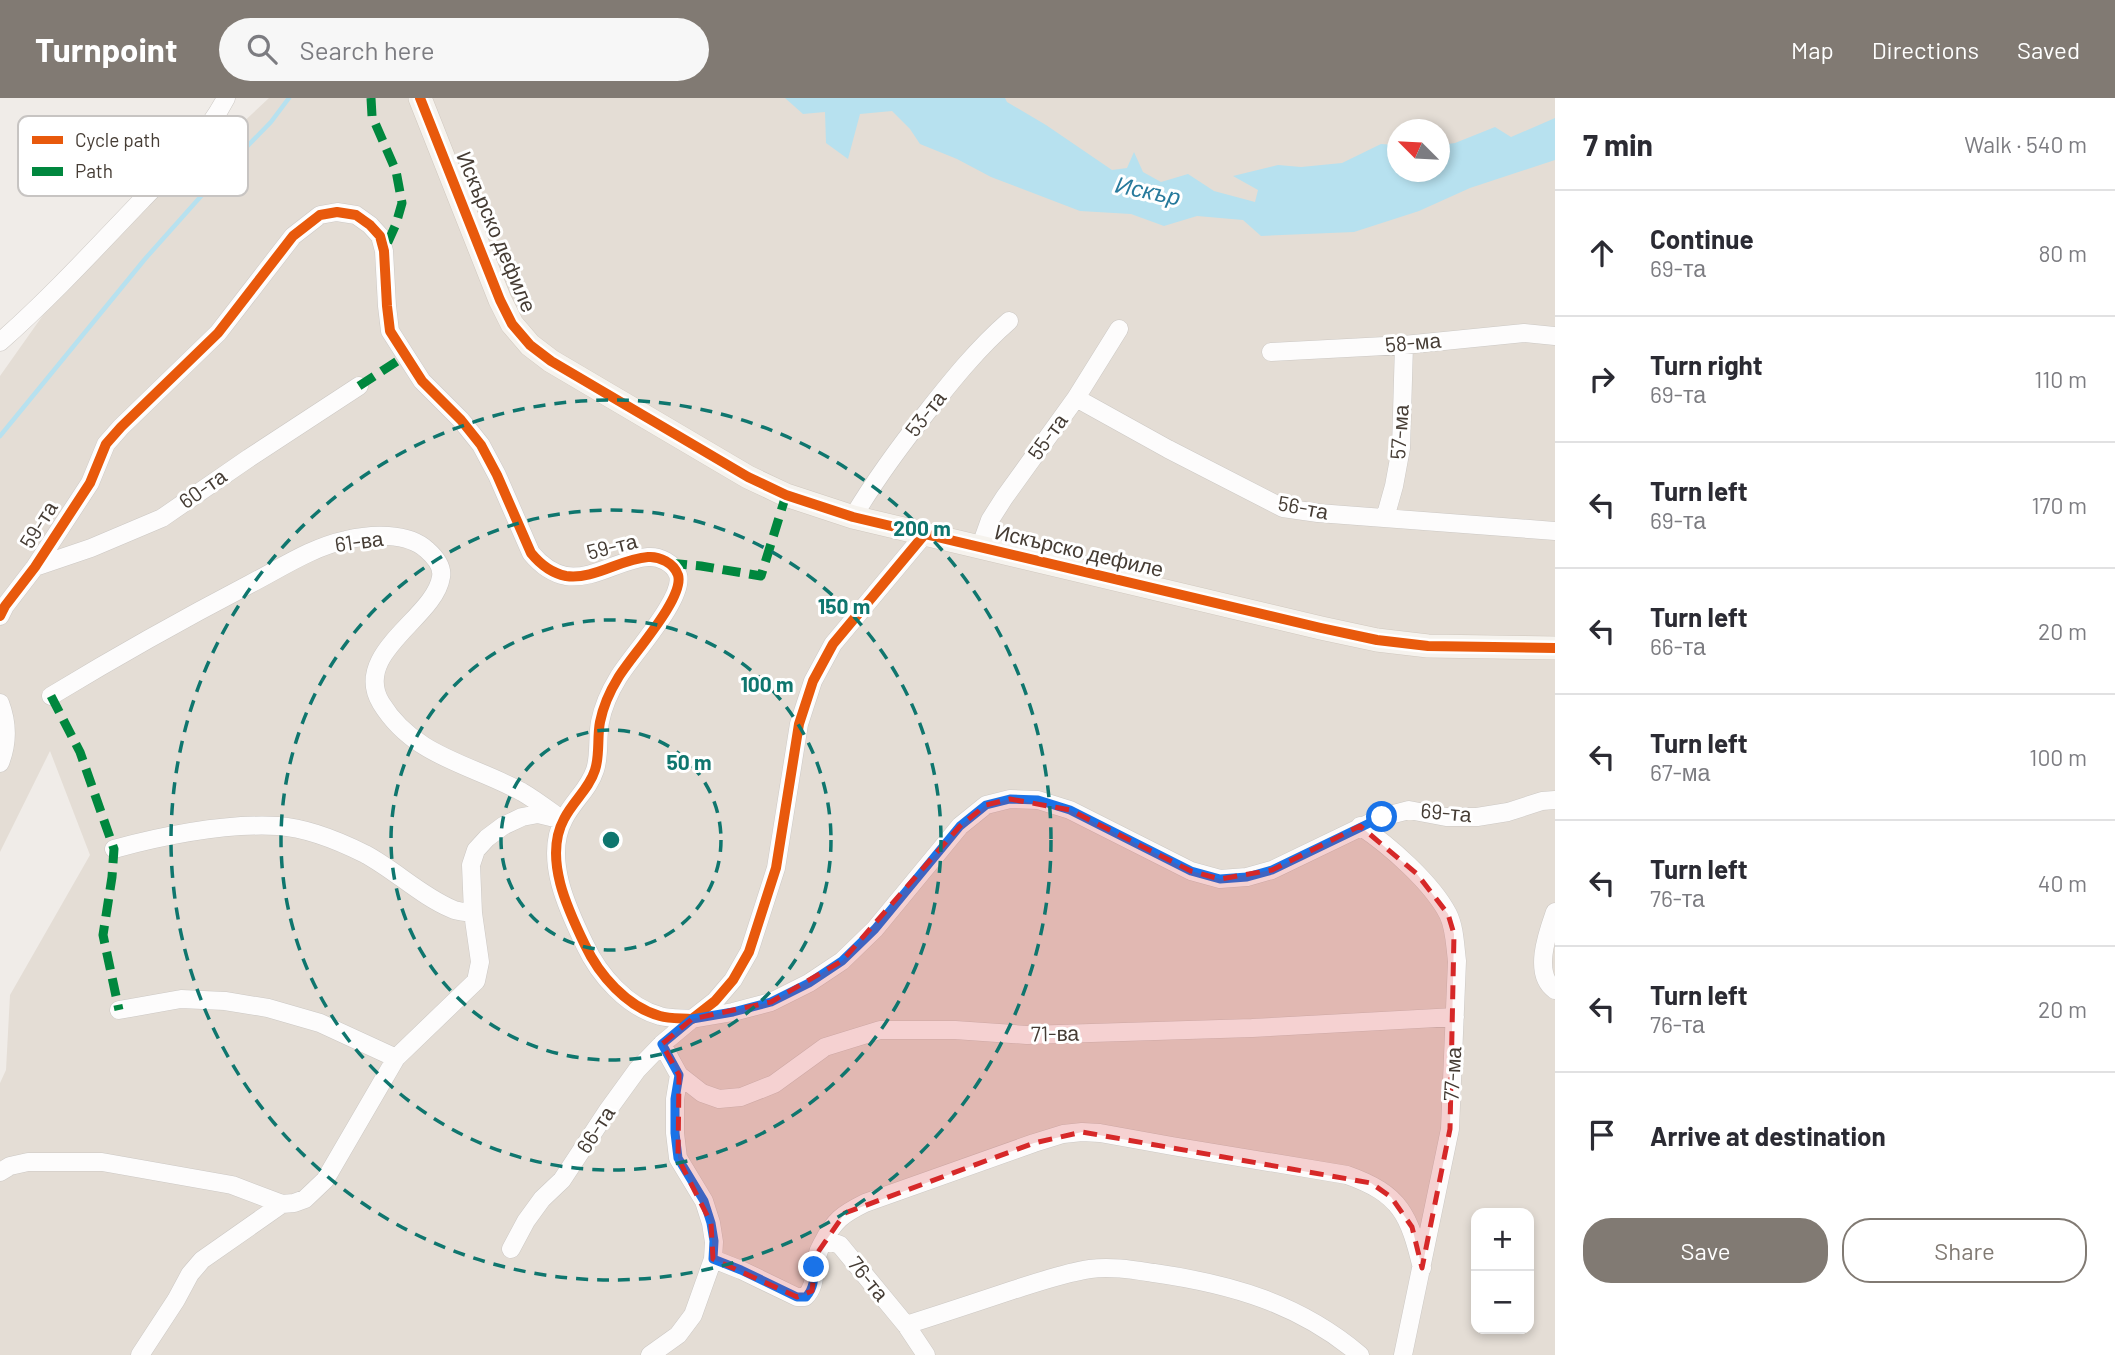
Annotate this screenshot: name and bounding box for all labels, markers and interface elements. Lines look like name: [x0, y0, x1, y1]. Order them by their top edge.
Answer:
search box: [219, 18, 709, 81]
text: Turnpoint: [35, 29, 177, 69]
icon: search: [243, 30, 281, 68]
text: Search here: [299, 34, 435, 65]
text: Map: [1791, 35, 1834, 64]
text: Directions: [1872, 35, 1979, 64]
text: Saved: [2017, 35, 2080, 64]
legend: [18, 116, 248, 196]
north arrow: [1387, 119, 1450, 182]
text: 7 min: [1583, 126, 1653, 162]
text: Cycle path: [75, 128, 160, 151]
text: Walk · 540 m: [1964, 130, 2087, 158]
street label: Искърско дефиле: [452, 147, 543, 316]
text: Path: [75, 159, 113, 182]
water label: Искър: [1113, 169, 1184, 211]
text: Continue: [1650, 223, 1754, 254]
icon: ahead: [1583, 234, 1621, 272]
text: 80 m: [2038, 239, 2087, 267]
text: 69-та: [1650, 254, 1706, 282]
street label: 58-ма: [1384, 327, 1442, 356]
text: Turn right: [1650, 349, 1763, 380]
icon: right: [1583, 360, 1621, 398]
text: 110 m: [2034, 365, 2087, 393]
text: 69-та: [1650, 380, 1706, 408]
street label: 53-та: [899, 385, 951, 441]
street label: 57-ма: [1384, 403, 1413, 460]
street label: 55-та: [1022, 408, 1072, 464]
street label: 60-та: [174, 462, 231, 513]
text: Turn left: [1650, 475, 1748, 506]
icon: left: [1583, 486, 1621, 524]
street label: 56-та: [1276, 489, 1331, 524]
text: 170 m: [2031, 491, 2087, 519]
street label: 59-та: [14, 496, 62, 552]
text: 69-та: [1650, 506, 1706, 534]
text: 200 m: [893, 515, 951, 540]
street label: Искърско дефиле: [993, 518, 1166, 581]
street label: 61-ва: [333, 525, 385, 556]
street label: 59-та: [584, 527, 640, 564]
text: 150 m: [818, 593, 870, 618]
text: Turn left: [1650, 601, 1748, 632]
icon: left: [1583, 612, 1621, 650]
text: 20 m: [2038, 617, 2087, 645]
text: 66-та: [1650, 632, 1706, 660]
text: 100 m: [740, 671, 794, 696]
text: Turn left: [1650, 727, 1748, 758]
icon: left: [1583, 738, 1621, 776]
text: 100 m: [2029, 743, 2087, 771]
text: 50 m: [666, 749, 712, 774]
text: 67-ма: [1650, 758, 1710, 786]
street label: 69-та: [1420, 797, 1473, 826]
route start: [1366, 801, 1397, 832]
centre of rings: [599, 828, 623, 852]
text: Turn left: [1650, 853, 1748, 884]
icon: left: [1583, 864, 1621, 902]
text: 40 m: [2038, 869, 2087, 897]
text: 76-та: [1650, 884, 1705, 912]
text: Turn left: [1650, 979, 1748, 1010]
icon: left: [1583, 990, 1621, 1028]
text: 20 m: [2038, 995, 2087, 1023]
text: 76-та: [1650, 1010, 1705, 1038]
street label: 71-ва: [1031, 1020, 1080, 1045]
street label: 77-ма: [1438, 1046, 1465, 1102]
street label: 66-та: [570, 1101, 619, 1157]
icon: arrive: [1583, 1116, 1621, 1154]
text: Arrive at destination: [1650, 1120, 1886, 1151]
map controls: [1471, 1208, 1534, 1334]
button: +: [1471, 1208, 1534, 1271]
button: Save: [1583, 1218, 1828, 1283]
button: Share: [1842, 1218, 2087, 1283]
route end: [798, 1251, 829, 1282]
street label: 76-та: [844, 1251, 895, 1306]
button: −: [1471, 1271, 1534, 1334]

